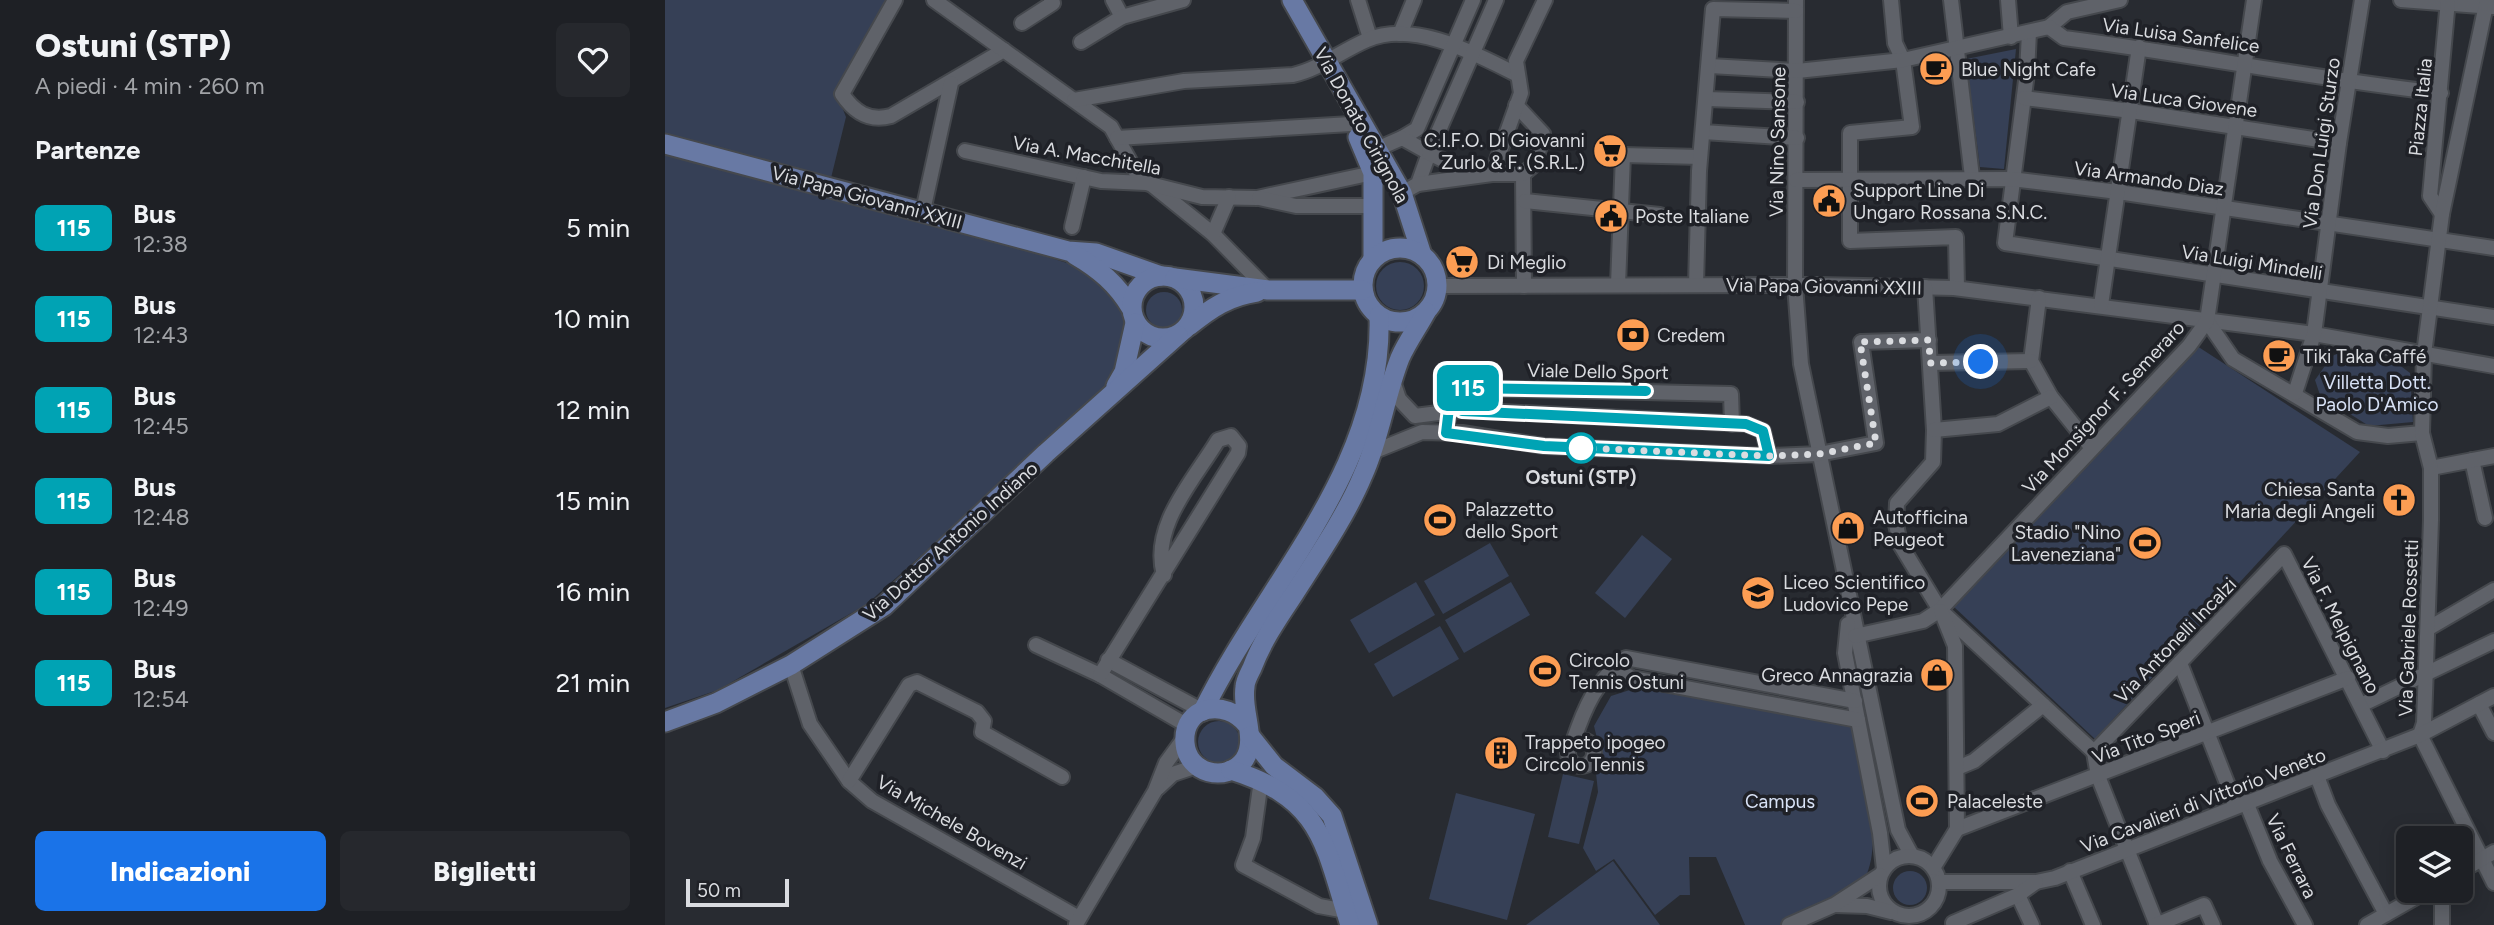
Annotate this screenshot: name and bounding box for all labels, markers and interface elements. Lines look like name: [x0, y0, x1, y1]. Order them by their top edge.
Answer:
street label: Via Luisa Sanfelice: [2101, 13, 2261, 58]
button: heart: [556, 23, 630, 97]
text: Ostuni (STP): [35, 26, 231, 65]
street label: Via Donato Cirignola: [1309, 43, 1414, 207]
cafe icon: Blue Night Cafe: [1917, 50, 1955, 88]
street label: Via Don Luigi Sturzo: [2298, 56, 2345, 230]
street label: Piazza Italia: [2404, 57, 2437, 157]
place label: Blue Night Cafe: [1961, 58, 2096, 81]
street label: Via Nino Sansone: [1765, 67, 1790, 217]
text: A piedi · 4 min · 260 m: [35, 72, 265, 100]
street label: Via Luca Giovene: [2109, 79, 2259, 122]
place label: C.I.F.O. Di Giovanni Zurlo & F. (S.R.L.): [1424, 129, 1585, 174]
street label: Via A. Macchitella: [1011, 131, 1163, 180]
supermarket icon: C.I.F.O. Di Giovanni Zurlo & F. (S.R.L.): [1591, 132, 1629, 170]
text: Partenze: [35, 134, 140, 166]
street label: Via Armando Diaz: [2073, 157, 2225, 200]
street label: Via Papa Giovanni XXIII: [769, 161, 965, 234]
place label: Support Line Di Ungaro Rossana S.N.C.: [1853, 179, 2047, 224]
public building icon: Support Line Di Ungaro Rossana S.N.C.: [1810, 182, 1848, 220]
public building icon: Poste Italiane: [1592, 197, 1630, 235]
text: Bus: [133, 198, 176, 230]
place label: Poste Italiane: [1635, 205, 1749, 228]
text: 5 min: [566, 212, 630, 244]
text: 115: [56, 213, 91, 242]
text: 12:38: [133, 230, 188, 258]
street label: Via Luigi Mindelli: [2180, 240, 2324, 285]
supermarket icon: Di Meglio: [1443, 243, 1481, 281]
place label: Di Meglio: [1487, 251, 1566, 274]
street label: Via Papa Giovanni XXIII: [1726, 273, 1922, 300]
text: Bus: [133, 289, 176, 321]
text: 10 min: [554, 303, 630, 335]
text: 115: [56, 304, 91, 333]
bank icon: Credem: [1614, 316, 1652, 354]
street label: Via Monsignor F. Semeraro: [2017, 316, 2189, 499]
text: 12:43: [133, 321, 188, 349]
place label: Credem: [1657, 324, 1725, 347]
cafe icon: Tiki Taka Caffé: [2260, 337, 2298, 375]
your location: [1963, 344, 1998, 379]
place label: Tiki Taka Caffé: [2303, 345, 2426, 368]
street label: Viale Dello Sport: [1527, 359, 1669, 384]
line badge: 115: [1428, 365, 1508, 411]
park label: Villetta Dott. Paolo D'Amico: [2315, 371, 2439, 416]
text: 115: [1451, 373, 1485, 402]
text: Bus: [133, 380, 176, 412]
text: 12 min: [556, 394, 630, 426]
text: 115: [56, 395, 91, 424]
text: 12:45: [133, 412, 189, 440]
marker: Ostuni (STP): [1566, 433, 1596, 463]
street label: Via Dottor Antonio Indiano: [858, 457, 1043, 626]
place label: Ostuni (STP): [1525, 466, 1637, 489]
text: Bus: [133, 471, 176, 503]
place label: Chiesa Santa Maria degli Angeli: [2225, 478, 2375, 523]
church icon: Chiesa Santa Maria degli Angeli: [2380, 481, 2418, 519]
text: 15 min: [555, 485, 630, 517]
text: 115: [56, 486, 91, 515]
place label: Palazzetto dello Sport: [1465, 498, 1558, 543]
sports icon: Palazzetto dello Sport: [1421, 501, 1459, 539]
text: 12:48: [133, 503, 190, 531]
place label: Autofficina Peugeot: [1873, 506, 1968, 551]
shop icon: Autofficina Peugeot: [1829, 509, 1867, 547]
place label: Stadio "Nino Laveneziana": [2011, 521, 2121, 566]
sports icon: Stadio "Nino Laveneziana": [2126, 524, 2164, 562]
street label: Via Gabriele Rossetti: [2394, 539, 2423, 717]
street label: Via F. Melpignano: [2296, 553, 2385, 697]
text: Bus: [133, 562, 176, 594]
place label: Liceo Scientifico Ludovico Pepe: [1783, 571, 1925, 616]
street label: Via Antonelli Incalzi: [2110, 573, 2241, 708]
school or university icon: Liceo Scientifico Ludovico Pepe: [1739, 574, 1777, 612]
text: 16 min: [555, 576, 630, 608]
text: 115: [56, 577, 91, 606]
text: 12:49: [133, 594, 188, 622]
place label: Circolo Tennis Ostuni: [1569, 649, 1684, 694]
sports icon: Circolo Tennis Ostuni: [1526, 652, 1564, 690]
text: Bus: [133, 653, 176, 685]
shop icon: Greco Annagrazia: [1918, 656, 1956, 694]
place label: Greco Annagrazia: [1761, 664, 1913, 687]
text: 21 min: [556, 667, 630, 699]
text: 115: [56, 668, 91, 697]
text: 12:54: [133, 685, 189, 713]
street label: Via Tito Speri: [2089, 706, 2203, 769]
place label: Trappeto ipogeo Circolo Tennis: [1525, 731, 1666, 776]
building icon: Trappeto ipogeo Circolo Tennis: [1482, 734, 1520, 772]
street label: Via Cavalieri di Vittorio Veneto: [2077, 743, 2329, 858]
street label: Via Michele Bovenzi: [873, 770, 1031, 875]
sports icon: Palaceleste: [1903, 782, 1941, 820]
park label: Campus: [1745, 790, 1815, 813]
place label: Palaceleste: [1947, 790, 2043, 813]
street label: Via Ferrara: [2261, 810, 2322, 902]
map controls: [2396, 826, 2473, 903]
button: layers: [2396, 826, 2473, 903]
button: Indicazioni: [35, 831, 326, 911]
button: Biglietti: [340, 831, 630, 911]
scale bar: [686, 876, 789, 908]
text: 50 m: [697, 879, 741, 902]

